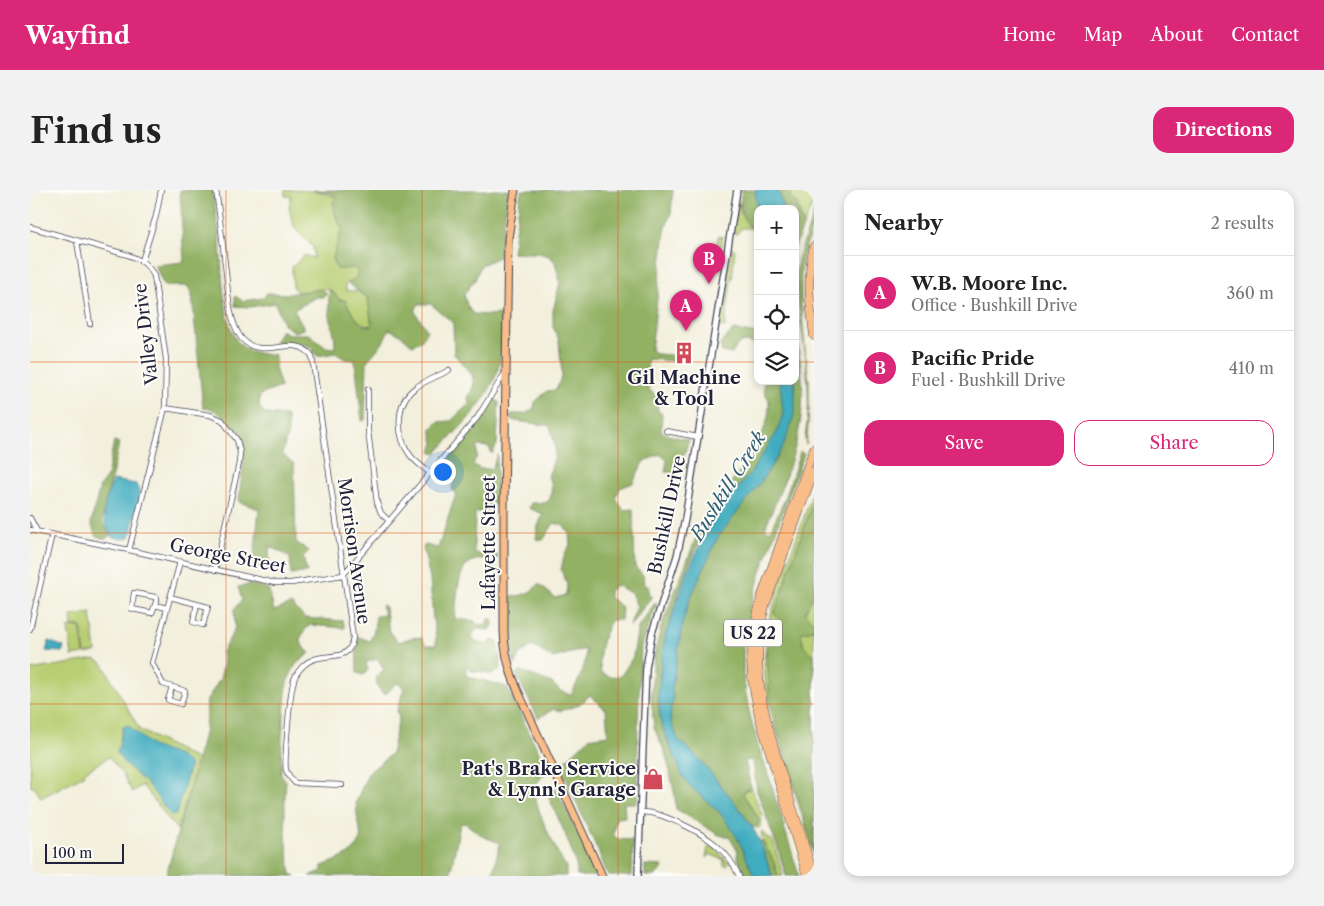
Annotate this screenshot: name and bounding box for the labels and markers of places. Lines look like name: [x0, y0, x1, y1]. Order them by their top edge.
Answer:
pin: B: [693, 243, 725, 284]
pin: A: [670, 290, 702, 331]
building icon: Gil Machine & Tool: [671, 340, 697, 366]
place label: Gil Machine & Tool: [627, 367, 741, 410]
place label: Pat's Brake Service & Lynn's Garage: [462, 758, 636, 801]
shop icon: Pat's Brake Service & Lynn's Garage: [640, 766, 666, 792]

